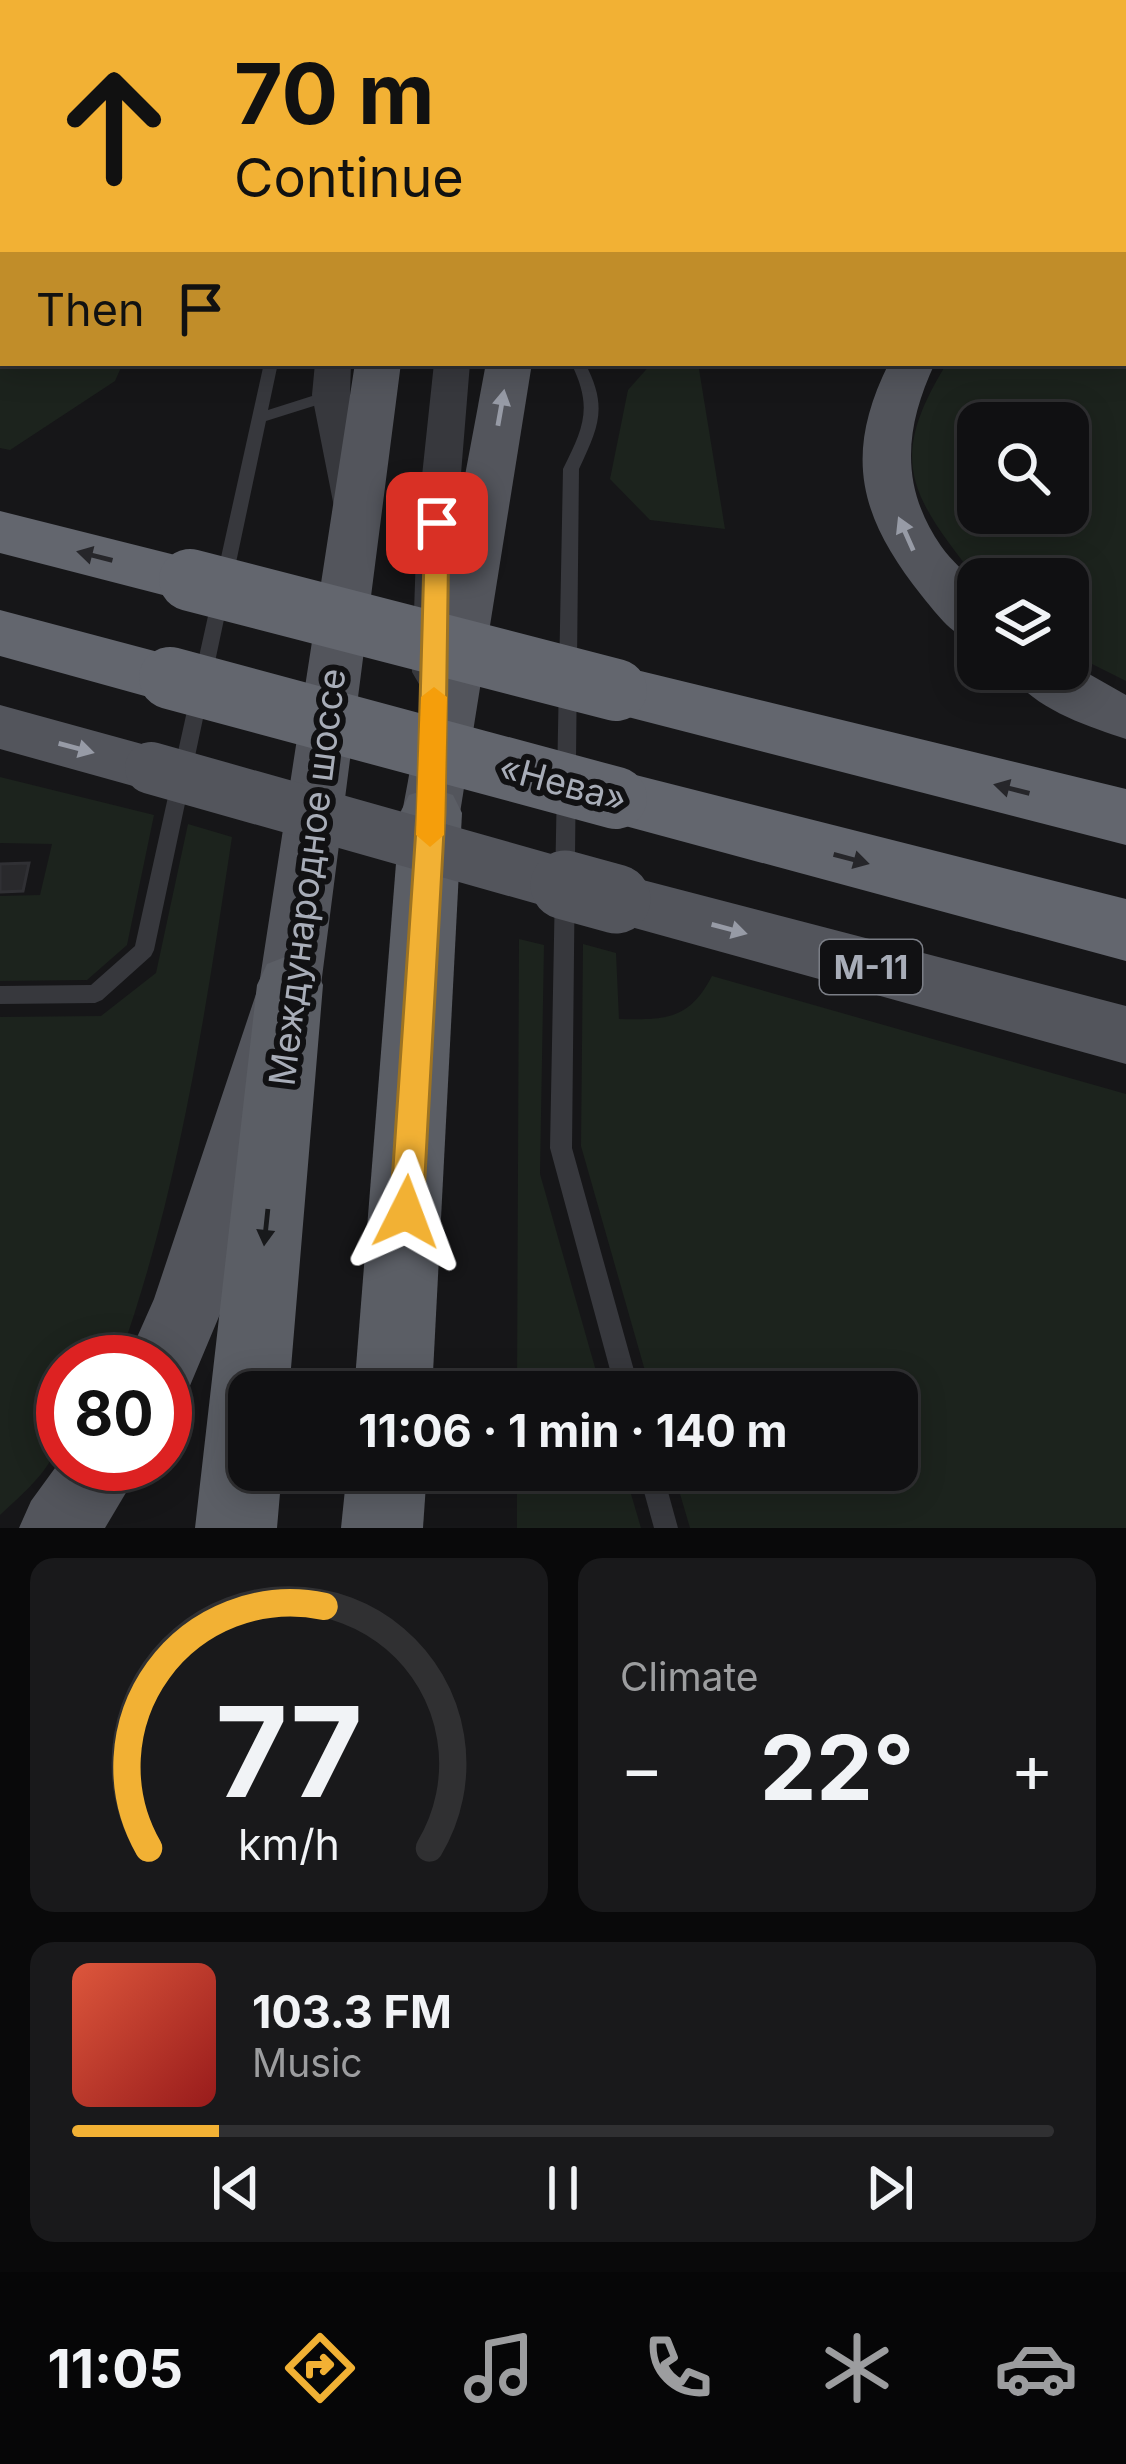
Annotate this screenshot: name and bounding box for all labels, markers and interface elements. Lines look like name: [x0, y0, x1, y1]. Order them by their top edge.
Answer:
text: 70 m: [234, 43, 435, 144]
icon: ahead: [36, 48, 192, 204]
text: Continue: [234, 145, 464, 210]
icon: arrive: [168, 276, 234, 342]
text: Then: [36, 282, 144, 337]
one-way arrow: [493, 389, 511, 427]
map controls: [957, 402, 1089, 690]
button: search: [957, 402, 1089, 534]
pin: [386, 472, 488, 574]
icon: arrive: [404, 490, 470, 556]
one-way arrow: [895, 516, 915, 551]
one-way arrow: [76, 546, 113, 565]
button: layers: [957, 558, 1089, 690]
street label: Международное шоссе: [260, 666, 354, 1088]
one-way arrow: [57, 739, 94, 758]
street label: «Нева»: [494, 745, 632, 821]
one-way arrow: [994, 779, 1031, 798]
one-way arrow: [833, 850, 870, 869]
one-way arrow: [711, 920, 748, 939]
road number: М-11: [820, 940, 922, 994]
position arrow: [343, 1149, 469, 1275]
one-way arrow: [256, 1208, 275, 1246]
speed limit sign: 80: [36, 1335, 192, 1491]
text: 11:06 · 1 min · 140 m: [358, 1403, 788, 1458]
text: Climate: [620, 1653, 759, 1700]
text: 77: [215, 1676, 363, 1827]
text: 22°: [760, 1713, 914, 1822]
text: −: [620, 1728, 664, 1808]
text: +: [1010, 1728, 1054, 1808]
text: km/h: [238, 1818, 340, 1870]
text: 103.3 FM: [252, 1984, 452, 2039]
text: Music: [252, 2039, 363, 2086]
icon: previous: [203, 2155, 269, 2221]
icon: pause: [530, 2155, 596, 2221]
icon: next: [857, 2155, 923, 2221]
icon: directions: [278, 2326, 362, 2410]
icon: music: [457, 2326, 541, 2410]
icon: phone: [636, 2326, 720, 2410]
icon: climate: [815, 2326, 899, 2410]
icon: car: [994, 2326, 1078, 2410]
text: 11:05: [48, 2336, 183, 2401]

